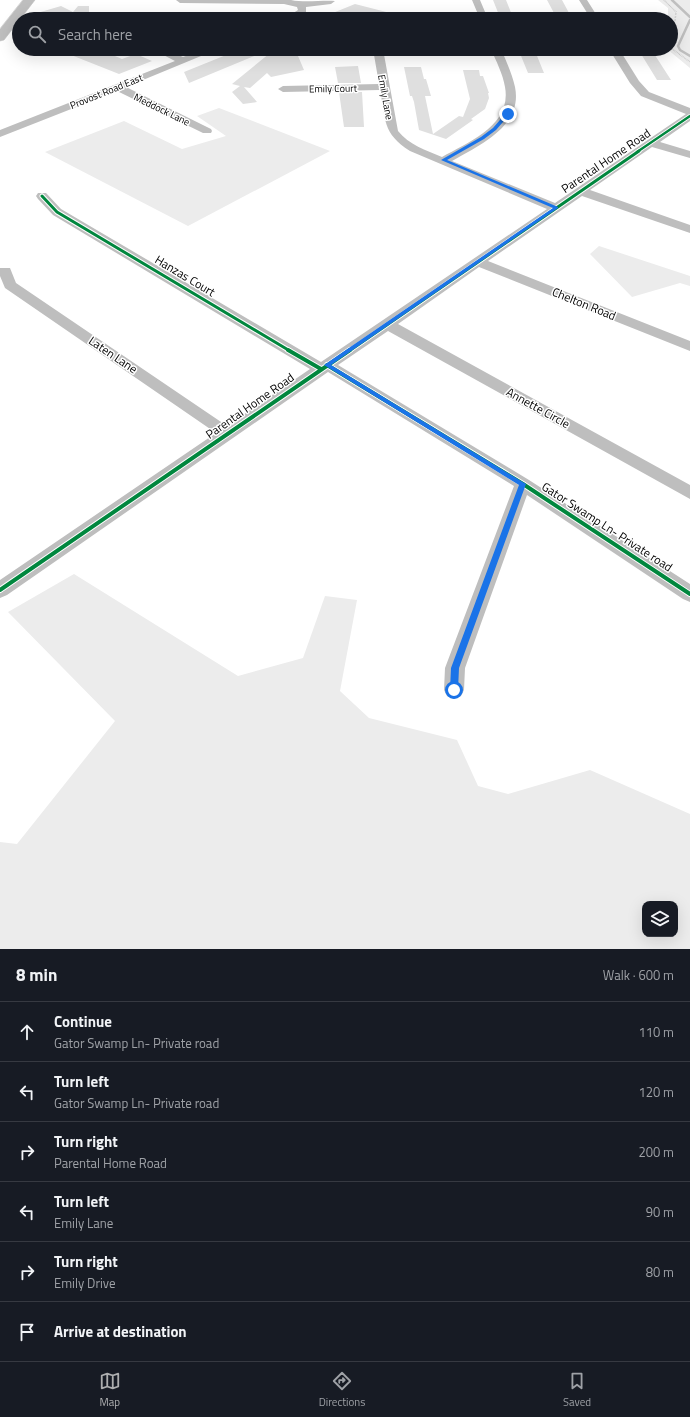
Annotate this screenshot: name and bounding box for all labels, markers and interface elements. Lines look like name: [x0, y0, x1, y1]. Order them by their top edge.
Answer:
search box: [12, 12, 678, 56]
icon: search: [26, 23, 48, 45]
text: Search here: [58, 23, 132, 46]
street label: Provost Road East: [68, 70, 145, 113]
street label: Emily Lane: [374, 73, 397, 121]
street label: Emily Court: [309, 81, 358, 96]
street label: Meddock Lane: [131, 89, 192, 130]
route end: [499, 105, 517, 123]
street label: Parental Home Road: [557, 124, 654, 198]
street label: Hanzas Court: [151, 250, 220, 302]
street label: Chelton Road: [549, 282, 619, 325]
street label: Laten Lane: [85, 331, 142, 378]
street label: Parental Home Road: [202, 368, 298, 443]
street label: Annette Circle: [503, 382, 574, 433]
street label: Gator Swamp Ln- Private road: [538, 477, 676, 576]
route start: [445, 681, 463, 699]
map controls: [642, 901, 678, 937]
button: layers: [642, 901, 678, 937]
text: 8 min: [16, 962, 57, 988]
text: Walk · 600 m: [603, 965, 674, 985]
text: Continue: [54, 1010, 112, 1033]
icon: ahead: [16, 1021, 38, 1043]
text: 110 m: [638, 1022, 674, 1042]
text: Gator Swamp Ln- Private road: [54, 1033, 219, 1053]
text: Turn left: [54, 1070, 109, 1093]
icon: left: [16, 1081, 38, 1103]
text: 120 m: [638, 1082, 674, 1102]
text: Gator Swamp Ln- Private road: [54, 1093, 219, 1113]
text: Turn right: [54, 1130, 118, 1153]
icon: right: [16, 1141, 38, 1163]
text: 200 m: [638, 1142, 674, 1162]
text: Parental Home Road: [54, 1153, 167, 1173]
text: Turn left: [54, 1190, 109, 1213]
icon: left: [16, 1201, 38, 1223]
text: 90 m: [646, 1202, 674, 1222]
text: Emily Lane: [54, 1213, 113, 1233]
text: Turn right: [54, 1250, 118, 1273]
icon: right: [16, 1261, 38, 1283]
text: 80 m: [646, 1262, 674, 1282]
text: Emily Drive: [54, 1273, 115, 1293]
text: Arrive at destination: [54, 1320, 187, 1343]
icon: arrive: [16, 1321, 38, 1343]
tab: Map: [99, 1370, 121, 1410]
tab: Directions: [319, 1370, 365, 1410]
tab: Saved: [563, 1370, 591, 1410]

